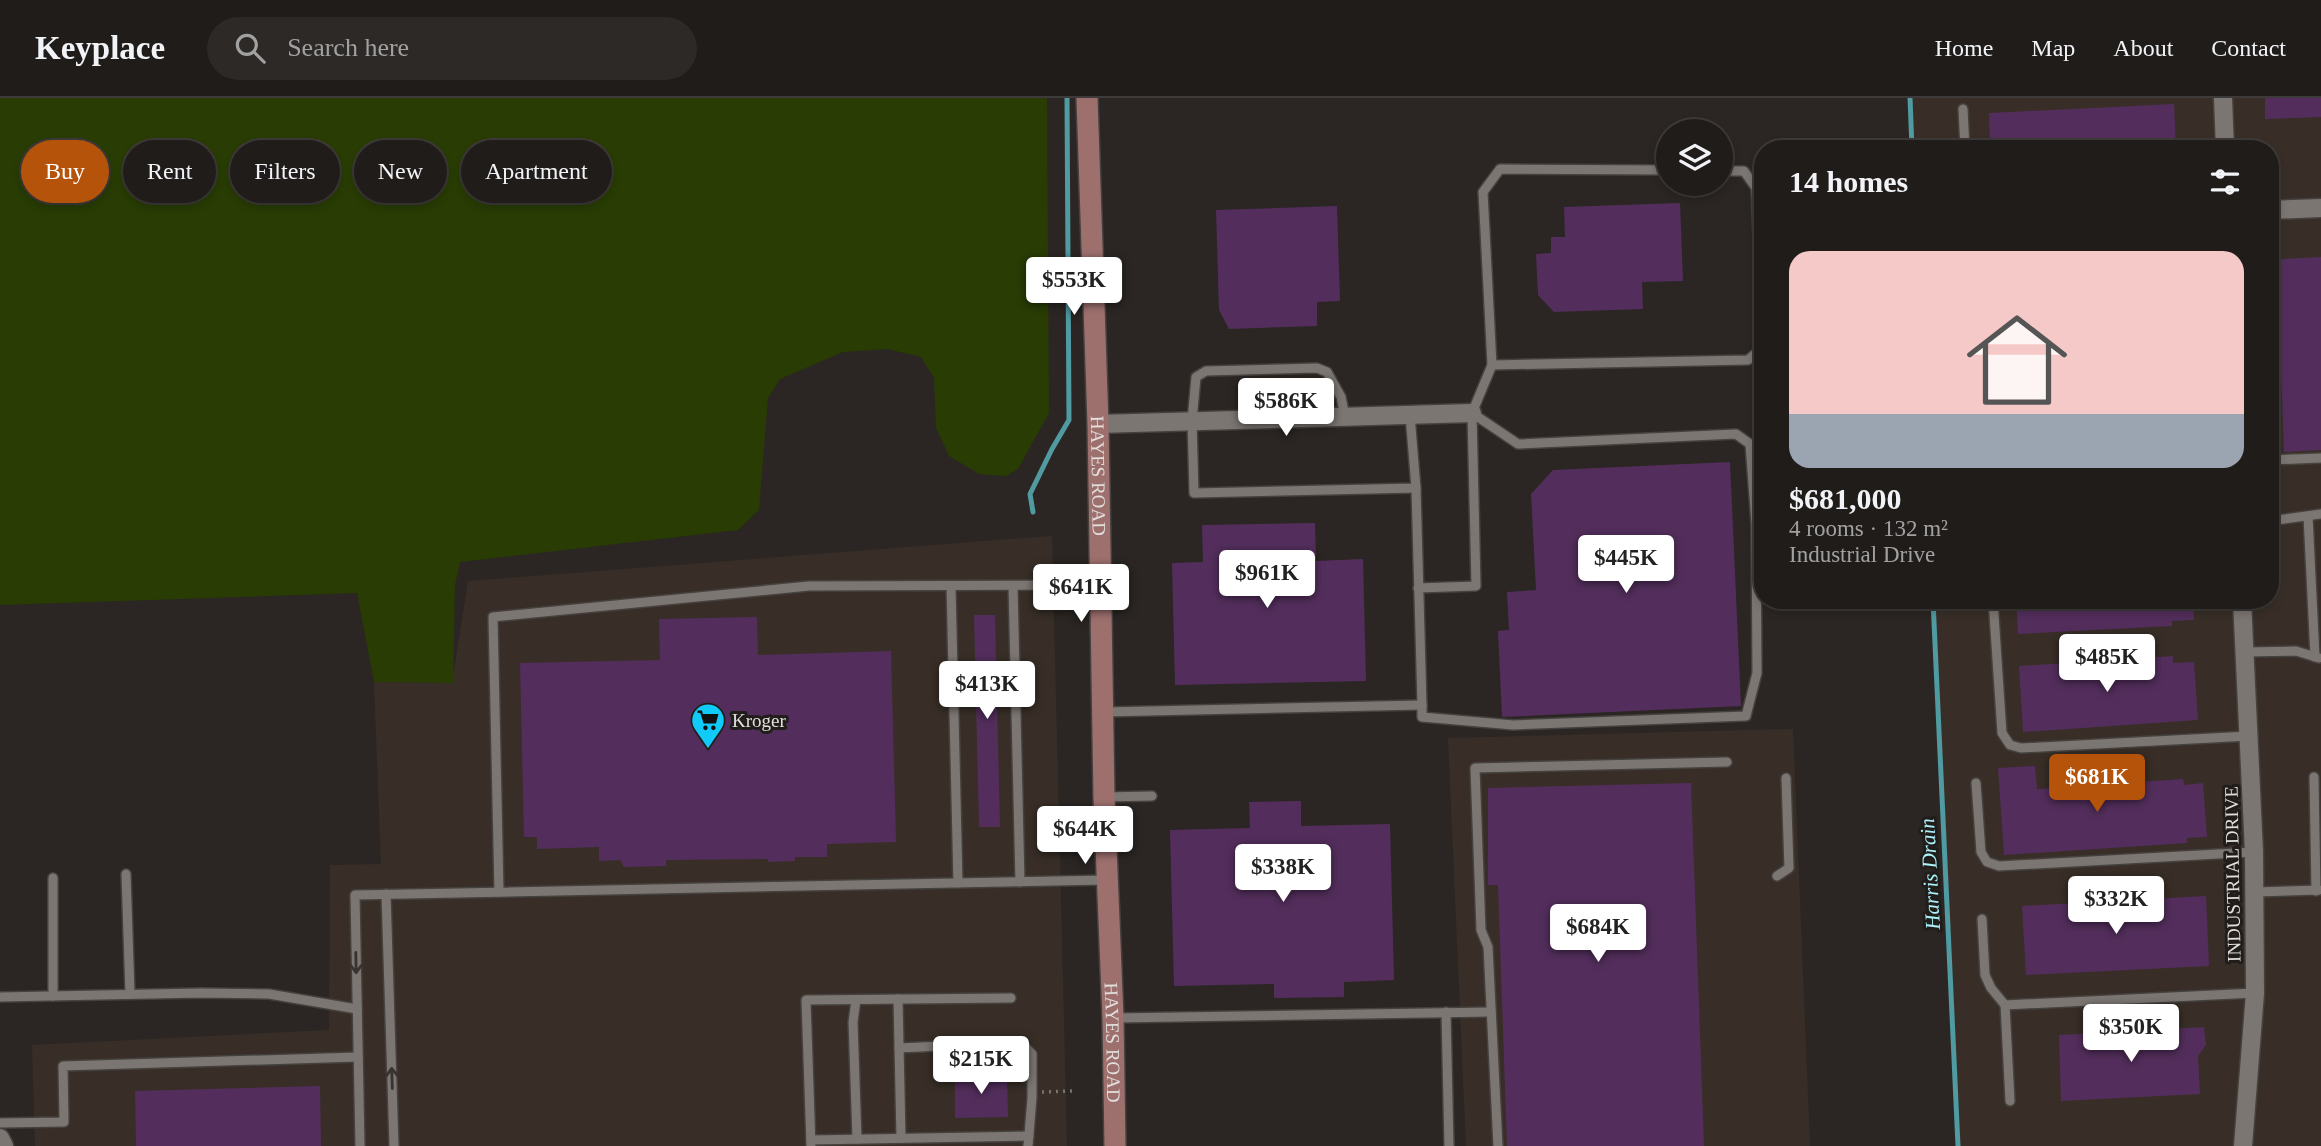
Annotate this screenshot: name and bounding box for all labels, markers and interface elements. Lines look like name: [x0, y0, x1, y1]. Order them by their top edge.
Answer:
search box: [207, 17, 697, 80]
icon: search: [231, 29, 269, 67]
text: Keyplace: [35, 30, 165, 66]
text: Search here: [287, 33, 409, 62]
text: Home: [1935, 35, 1993, 61]
text: Map: [2031, 35, 2075, 61]
text: About: [2113, 35, 2173, 61]
text: Contact: [2211, 35, 2286, 61]
map controls: [1656, 119, 1733, 196]
button: layers: [1656, 119, 1733, 196]
chip: Buy: [21, 140, 109, 203]
chip: Rent: [123, 140, 216, 203]
chip: Filters: [230, 140, 340, 203]
chip: New: [354, 140, 447, 203]
chip: Apartment: [461, 140, 612, 203]
icon: filters: [2206, 163, 2244, 201]
text: 14 homes: [1789, 165, 1908, 198]
pin: $553K: [1025, 258, 1123, 317]
text: $553K: [1042, 267, 1106, 292]
icon: home: [1954, 297, 2080, 423]
pin: $586K: [1237, 378, 1335, 438]
text: $586K: [1254, 388, 1318, 413]
street label: HAYES ROAD: [1087, 415, 1110, 536]
text: $681,000: [1789, 482, 1902, 515]
text: 4 rooms · 132 m²: [1789, 516, 1948, 541]
pin: $445K: [1577, 536, 1675, 595]
text: Industrial Drive: [1789, 542, 1935, 567]
text: $445K: [1594, 545, 1658, 570]
pin: $961K: [1218, 550, 1316, 610]
text: $961K: [1235, 560, 1299, 585]
pin: $641K: [1032, 564, 1130, 624]
text: $641K: [1049, 574, 1113, 599]
pin: $485K: [2058, 634, 2156, 694]
text: $485K: [2075, 644, 2139, 669]
pin: $413K: [938, 662, 1036, 721]
text: $413K: [955, 671, 1019, 696]
supermarket icon: Kroger: [689, 701, 727, 750]
place label: Kroger: [732, 710, 786, 731]
pin: $681K: [2048, 754, 2146, 814]
text: $681K: [2065, 764, 2129, 789]
street label: INDUSTRIAL DRIVE: [2220, 786, 2245, 962]
pin: $644K: [1036, 806, 1134, 866]
text: $644K: [1053, 816, 1117, 841]
water label: Harris Drain: [1915, 818, 1945, 931]
pin: $338K: [1234, 844, 1332, 904]
text: $338K: [1251, 854, 1315, 879]
pin: $332K: [2067, 876, 2165, 936]
text: $332K: [2084, 886, 2148, 911]
pin: $684K: [1549, 904, 1647, 964]
text: $684K: [1566, 914, 1630, 939]
one-way arrow: [349, 951, 363, 974]
street label: HAYES ROAD: [1101, 982, 1124, 1103]
pin: $350K: [2082, 1004, 2180, 1064]
text: $350K: [2099, 1014, 2163, 1039]
pin: $215K: [932, 1037, 1030, 1096]
text: $215K: [949, 1046, 1013, 1071]
one-way arrow: [385, 1067, 398, 1090]

